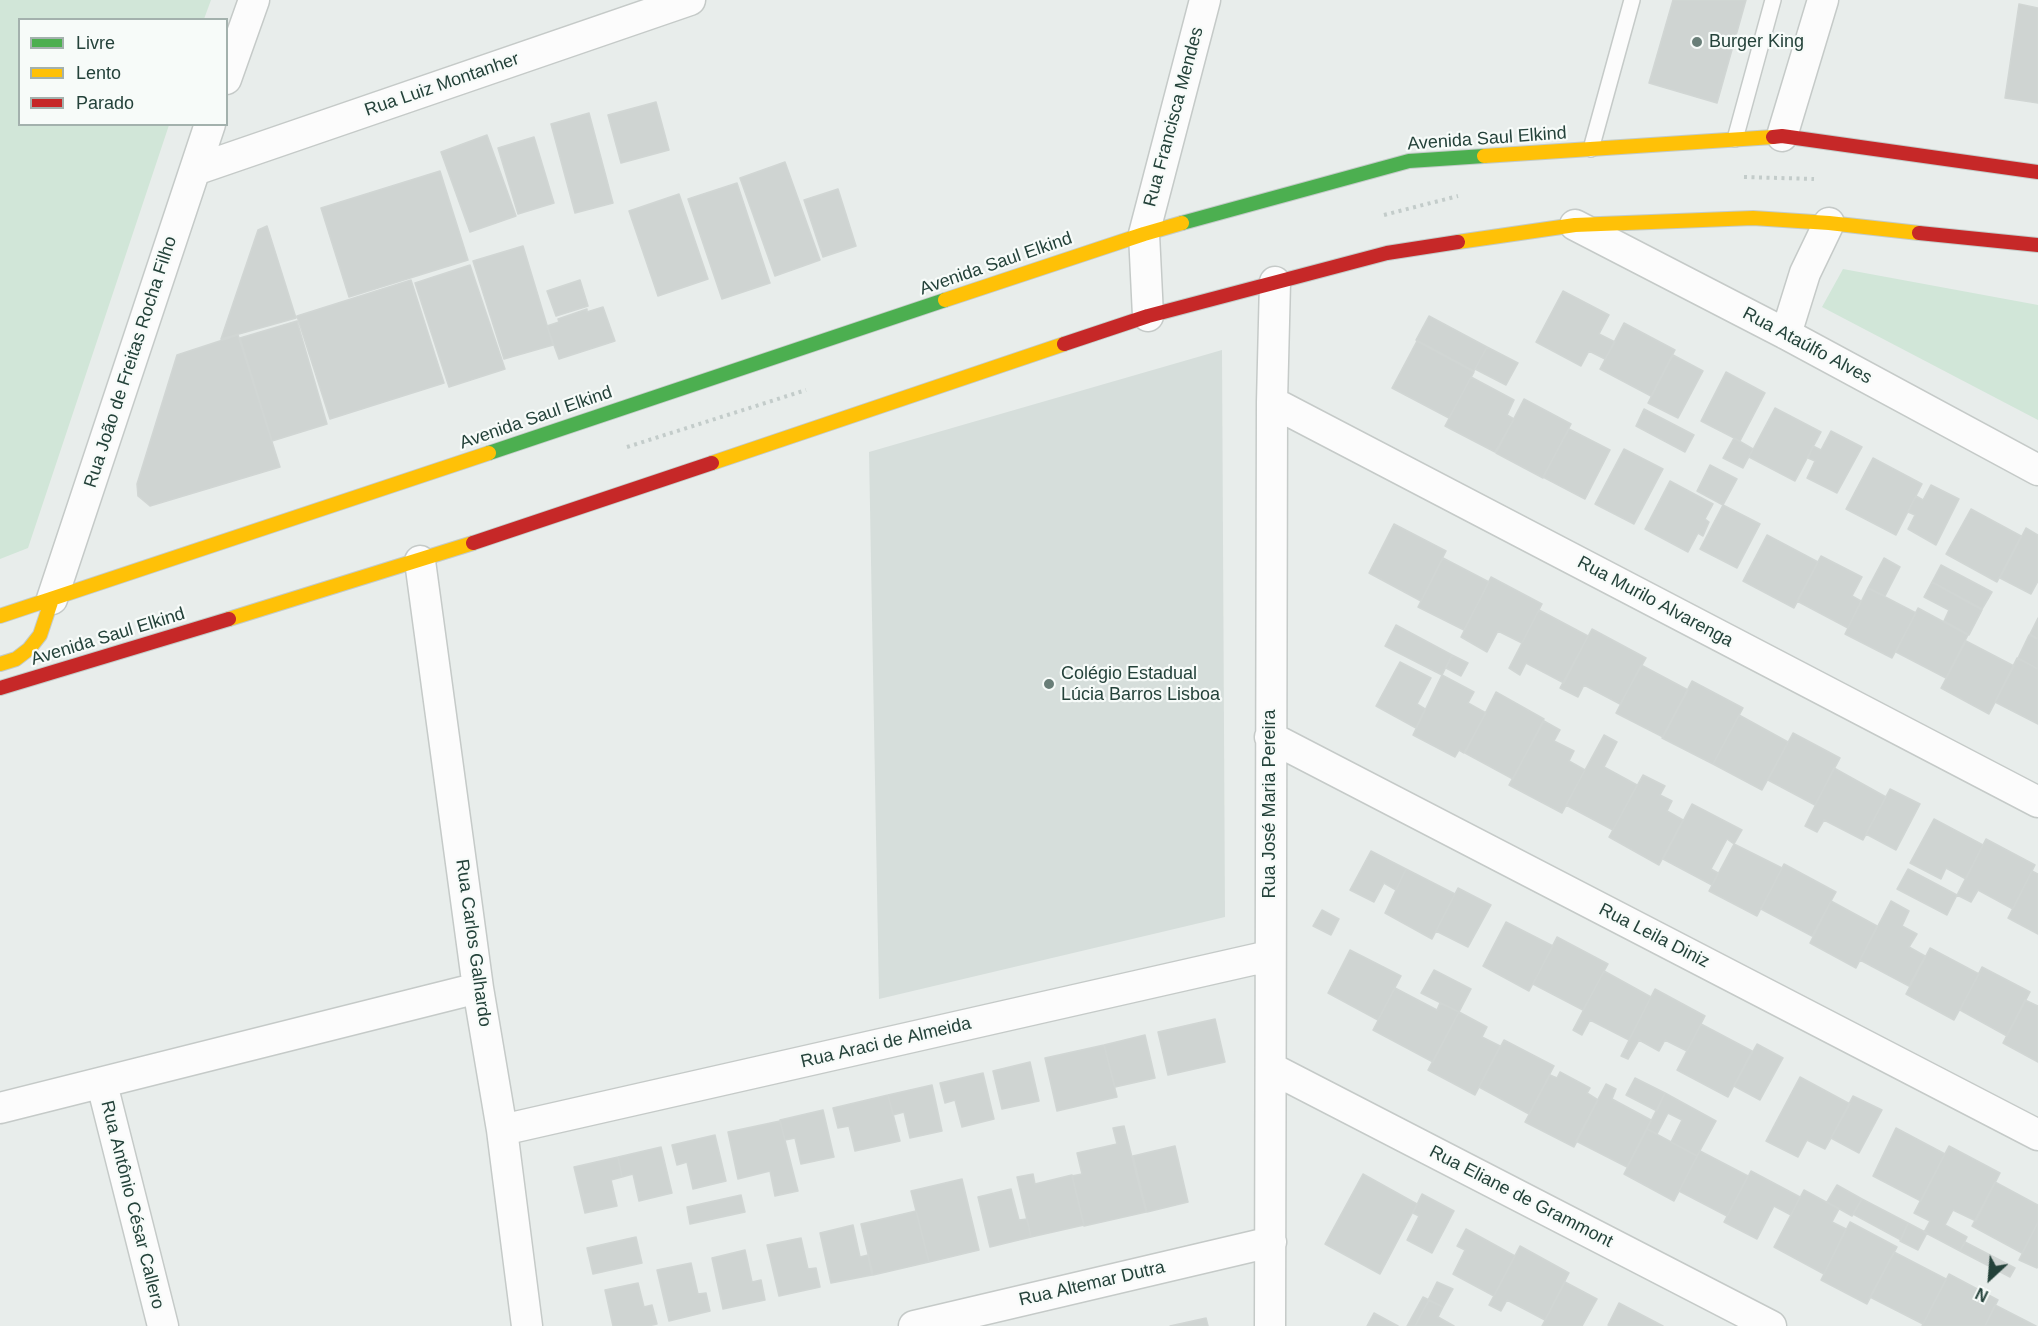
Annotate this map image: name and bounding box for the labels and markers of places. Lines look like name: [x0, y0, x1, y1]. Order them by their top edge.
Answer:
place label: Burger King: [1709, 31, 1804, 53]
marker: Burger King: [1690, 35, 1704, 49]
place label: Colégio Estadual Lúcia Barros Lisboa: [1061, 663, 1220, 706]
marker: Colégio Estadual Lúcia Barros Lisboa: [1042, 677, 1056, 691]

